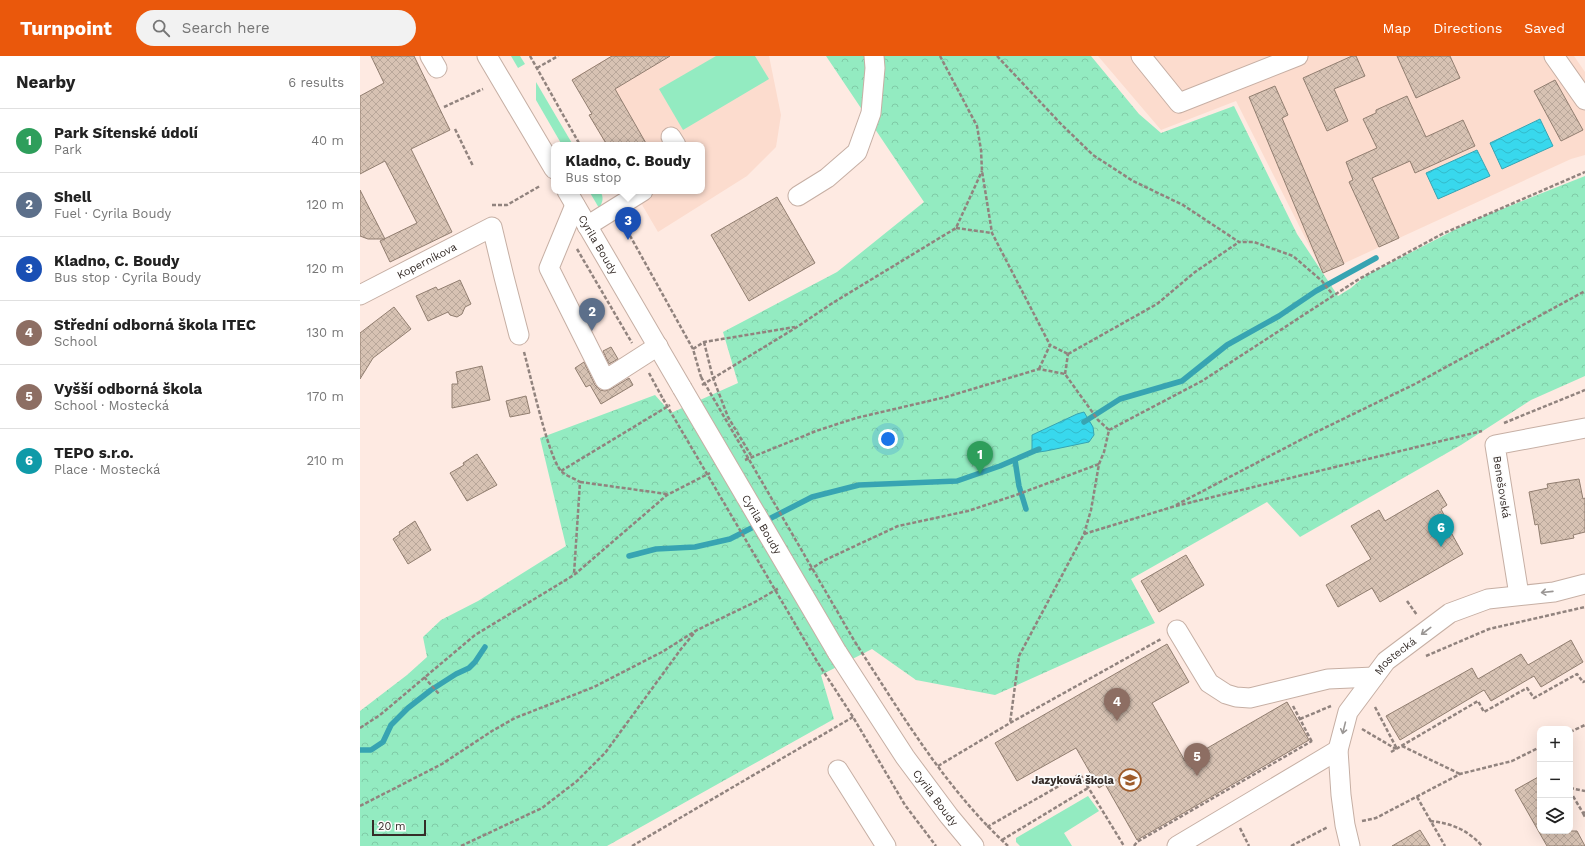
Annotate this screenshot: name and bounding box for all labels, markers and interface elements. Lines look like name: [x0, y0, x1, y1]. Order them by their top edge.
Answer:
search box: [136, 10, 416, 46]
text: Turnpoint: [20, 17, 112, 40]
icon: search: [150, 17, 172, 39]
text: Search here: [182, 19, 270, 37]
text: Map: [1383, 20, 1411, 36]
text: Directions: [1433, 20, 1502, 36]
text: Saved: [1524, 20, 1565, 36]
text: Nearby: [16, 72, 75, 92]
text: 6 results: [288, 75, 344, 90]
text: Park Sítenské údolí: [54, 124, 198, 142]
text: 1: [26, 133, 32, 148]
text: 40 m: [311, 133, 344, 148]
text: Park: [54, 142, 82, 157]
popup: [551, 142, 705, 194]
text: Kladno, C. Boudy: [565, 152, 691, 170]
text: Bus stop: [565, 170, 621, 185]
text: Shell: [54, 188, 91, 206]
text: 2: [25, 197, 33, 212]
text: 120 m: [306, 197, 344, 212]
text: Fuel · Cyrila Boudy: [54, 206, 171, 221]
pin: 3: [615, 207, 641, 240]
street label: Cyrila Boudy: [575, 213, 620, 277]
street label: Koperníkova: [395, 240, 459, 282]
text: Kladno, C. Boudy: [54, 252, 179, 270]
text: 3: [25, 261, 33, 276]
text: 120 m: [306, 261, 344, 276]
text: Bus stop · Cyrila Boudy: [54, 270, 201, 285]
pin: 2: [579, 298, 605, 331]
text: Střední odborná škola ITEC: [54, 316, 256, 334]
text: 4: [25, 325, 33, 340]
text: 130 m: [306, 325, 344, 340]
text: School: [54, 334, 97, 349]
text: Vyšší odborná škola: [54, 380, 202, 398]
text: 5: [25, 389, 33, 404]
text: 170 m: [307, 389, 344, 404]
text: School · Mostecká: [54, 398, 169, 413]
your location: [878, 429, 898, 449]
pin: 1: [967, 441, 993, 474]
text: TEPO s.r.o.: [54, 444, 134, 462]
text: 6: [25, 453, 33, 468]
text: 210 m: [306, 453, 344, 468]
street label: Benešovská: [1490, 455, 1513, 519]
text: Place · Mostecká: [54, 462, 160, 477]
street label: Cyrila Boudy: [739, 492, 784, 557]
pin: 6: [1428, 514, 1454, 547]
one-way arrow: [1541, 589, 1554, 596]
one-way arrow: [1420, 627, 1431, 635]
street label: Mostecká: [1372, 635, 1419, 678]
pin: 4: [1104, 688, 1130, 721]
one-way arrow: [1340, 722, 1347, 735]
map controls: [1537, 726, 1573, 834]
button: +: [1537, 726, 1573, 762]
pin: 5: [1184, 743, 1210, 776]
button: −: [1537, 762, 1573, 798]
street label: Cyrila Boudy: [910, 767, 961, 829]
school or university icon: Jazyková škola: [1117, 767, 1143, 793]
place label: Jazyková škola: [1031, 774, 1115, 787]
button: layers: [1537, 798, 1573, 834]
scale bar: [372, 818, 426, 837]
text: 20 m: [378, 820, 406, 833]

